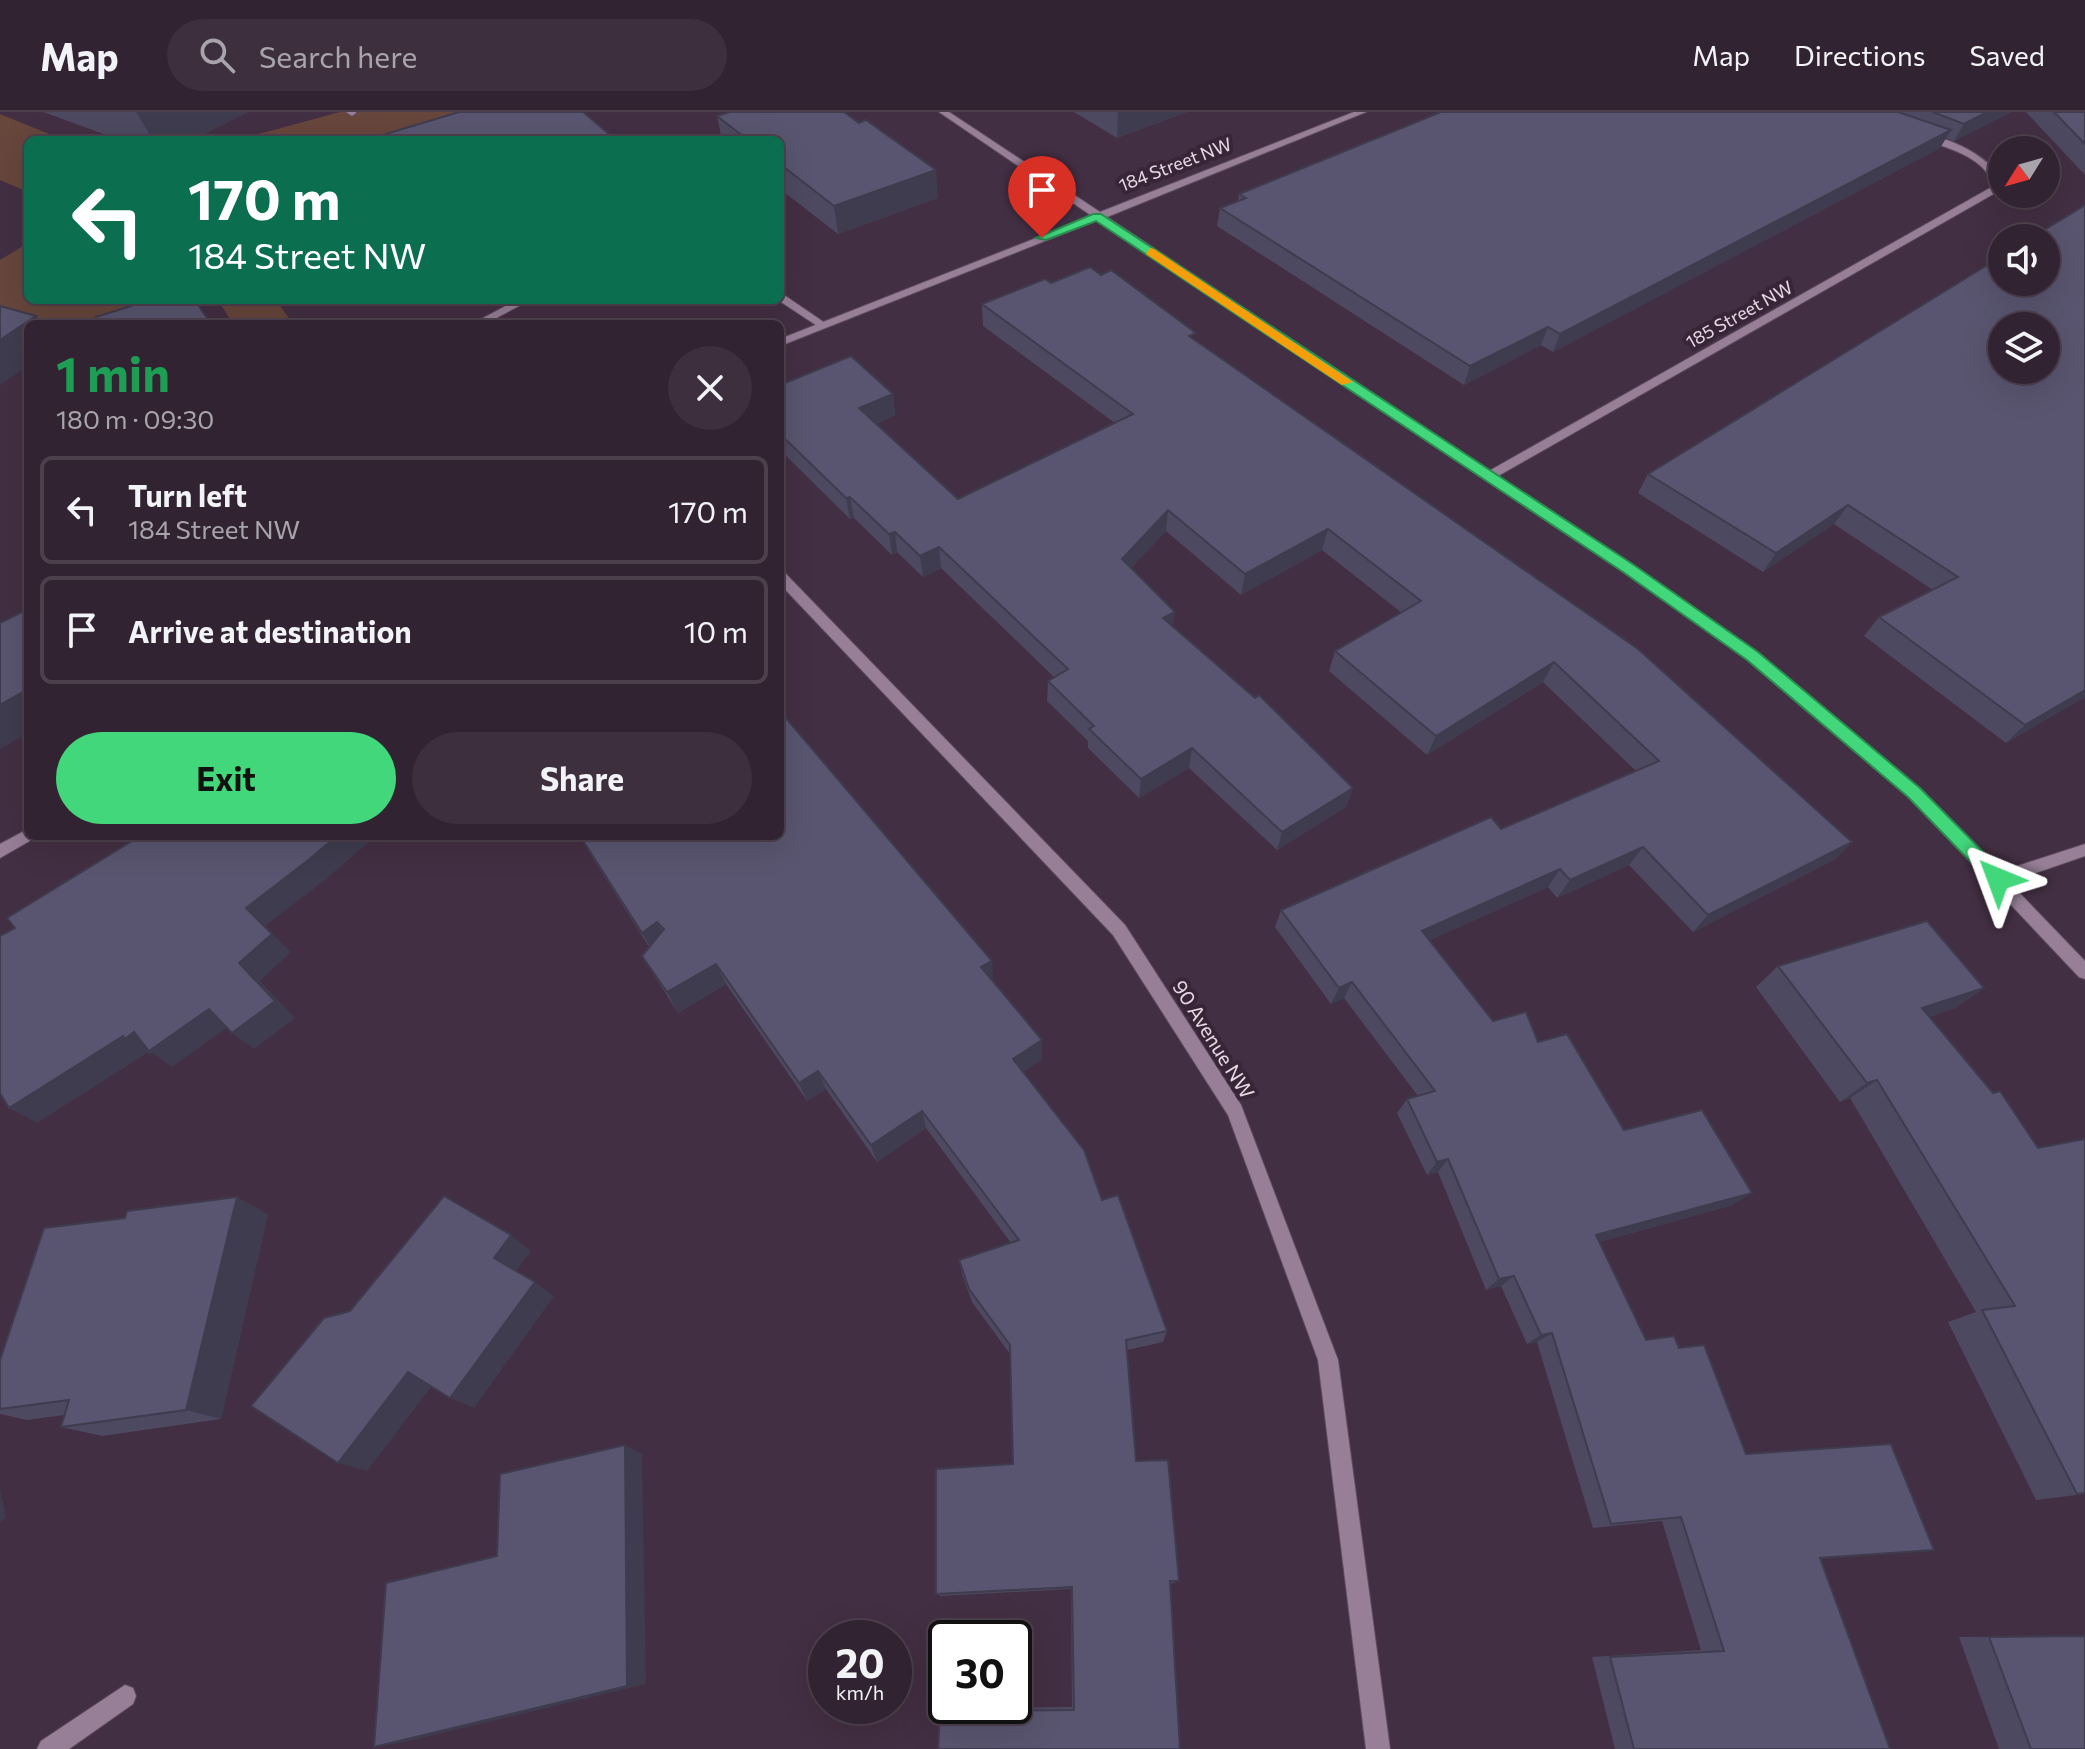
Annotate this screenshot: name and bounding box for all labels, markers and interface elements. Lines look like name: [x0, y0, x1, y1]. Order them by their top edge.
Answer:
search box: [167, 19, 727, 91]
text: Map: [40, 32, 119, 79]
icon: search: [195, 33, 239, 77]
text: Search here: [259, 37, 417, 74]
text: Map: [1692, 38, 1750, 72]
text: Directions: [1794, 38, 1925, 72]
text: Saved: [1969, 38, 2045, 72]
street label: 184 Street NW: [1115, 132, 1235, 196]
north arrow: [1988, 136, 2060, 208]
map controls: [1988, 136, 2060, 384]
pin: [1008, 156, 1076, 238]
text: 170 m: [188, 163, 341, 232]
icon: left: [56, 168, 160, 272]
icon: arrive: [1020, 168, 1064, 212]
button: sound: [1988, 224, 2060, 296]
text: 184 Street NW: [188, 232, 426, 276]
street label: 185 Street NW: [1682, 276, 1796, 352]
button: layers: [1988, 312, 2060, 384]
text: 1 min: [56, 343, 170, 402]
button: close: [668, 346, 752, 430]
text: 180 m · 09:30: [56, 403, 214, 434]
text: Turn left: [128, 476, 247, 513]
icon: left: [60, 488, 104, 532]
text: 170 m: [668, 492, 748, 529]
text: 184 Street NW: [128, 513, 300, 544]
icon: arrive: [60, 608, 104, 652]
text: Arrive at destination: [128, 612, 412, 649]
text: 10 m: [684, 612, 748, 649]
button: Exit: [56, 732, 396, 824]
button: Share: [412, 732, 752, 824]
position arrow: [1956, 837, 2040, 921]
street label: 90 Avenue NW: [1168, 975, 1260, 1103]
speed limit sign: 30: [928, 1620, 1032, 1724]
text: 20: [835, 1637, 885, 1686]
text: km/h: [836, 1680, 884, 1704]

